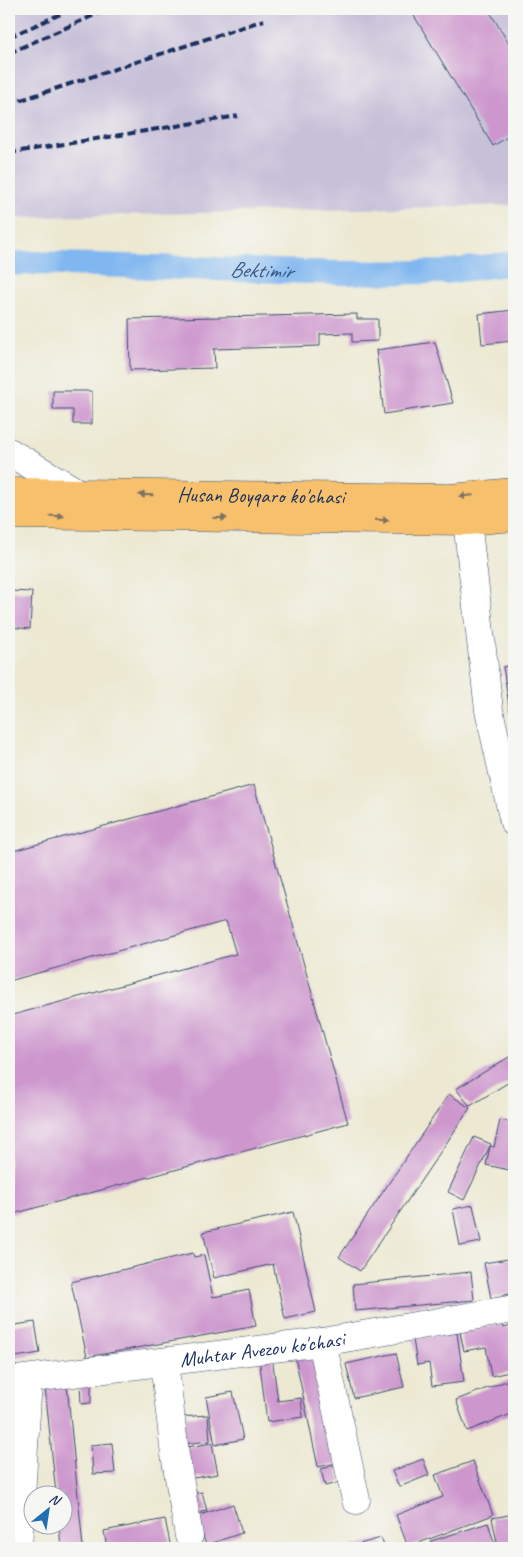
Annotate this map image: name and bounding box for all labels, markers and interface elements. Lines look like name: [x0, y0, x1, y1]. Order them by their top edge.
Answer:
water label: Bektimir: [229, 255, 297, 285]
street label: Husan Boyqaro ko'chasi: [177, 481, 348, 510]
one-way arrow: [137, 491, 153, 499]
one-way arrow: [457, 493, 473, 501]
one-way arrow: [50, 512, 66, 520]
one-way arrow: [212, 514, 228, 522]
one-way arrow: [375, 516, 391, 524]
street label: Muhtar Avezov ko'chasi: [178, 1325, 349, 1373]
north arrow: [22, 1484, 72, 1534]
text: N: [46, 1490, 64, 1510]

